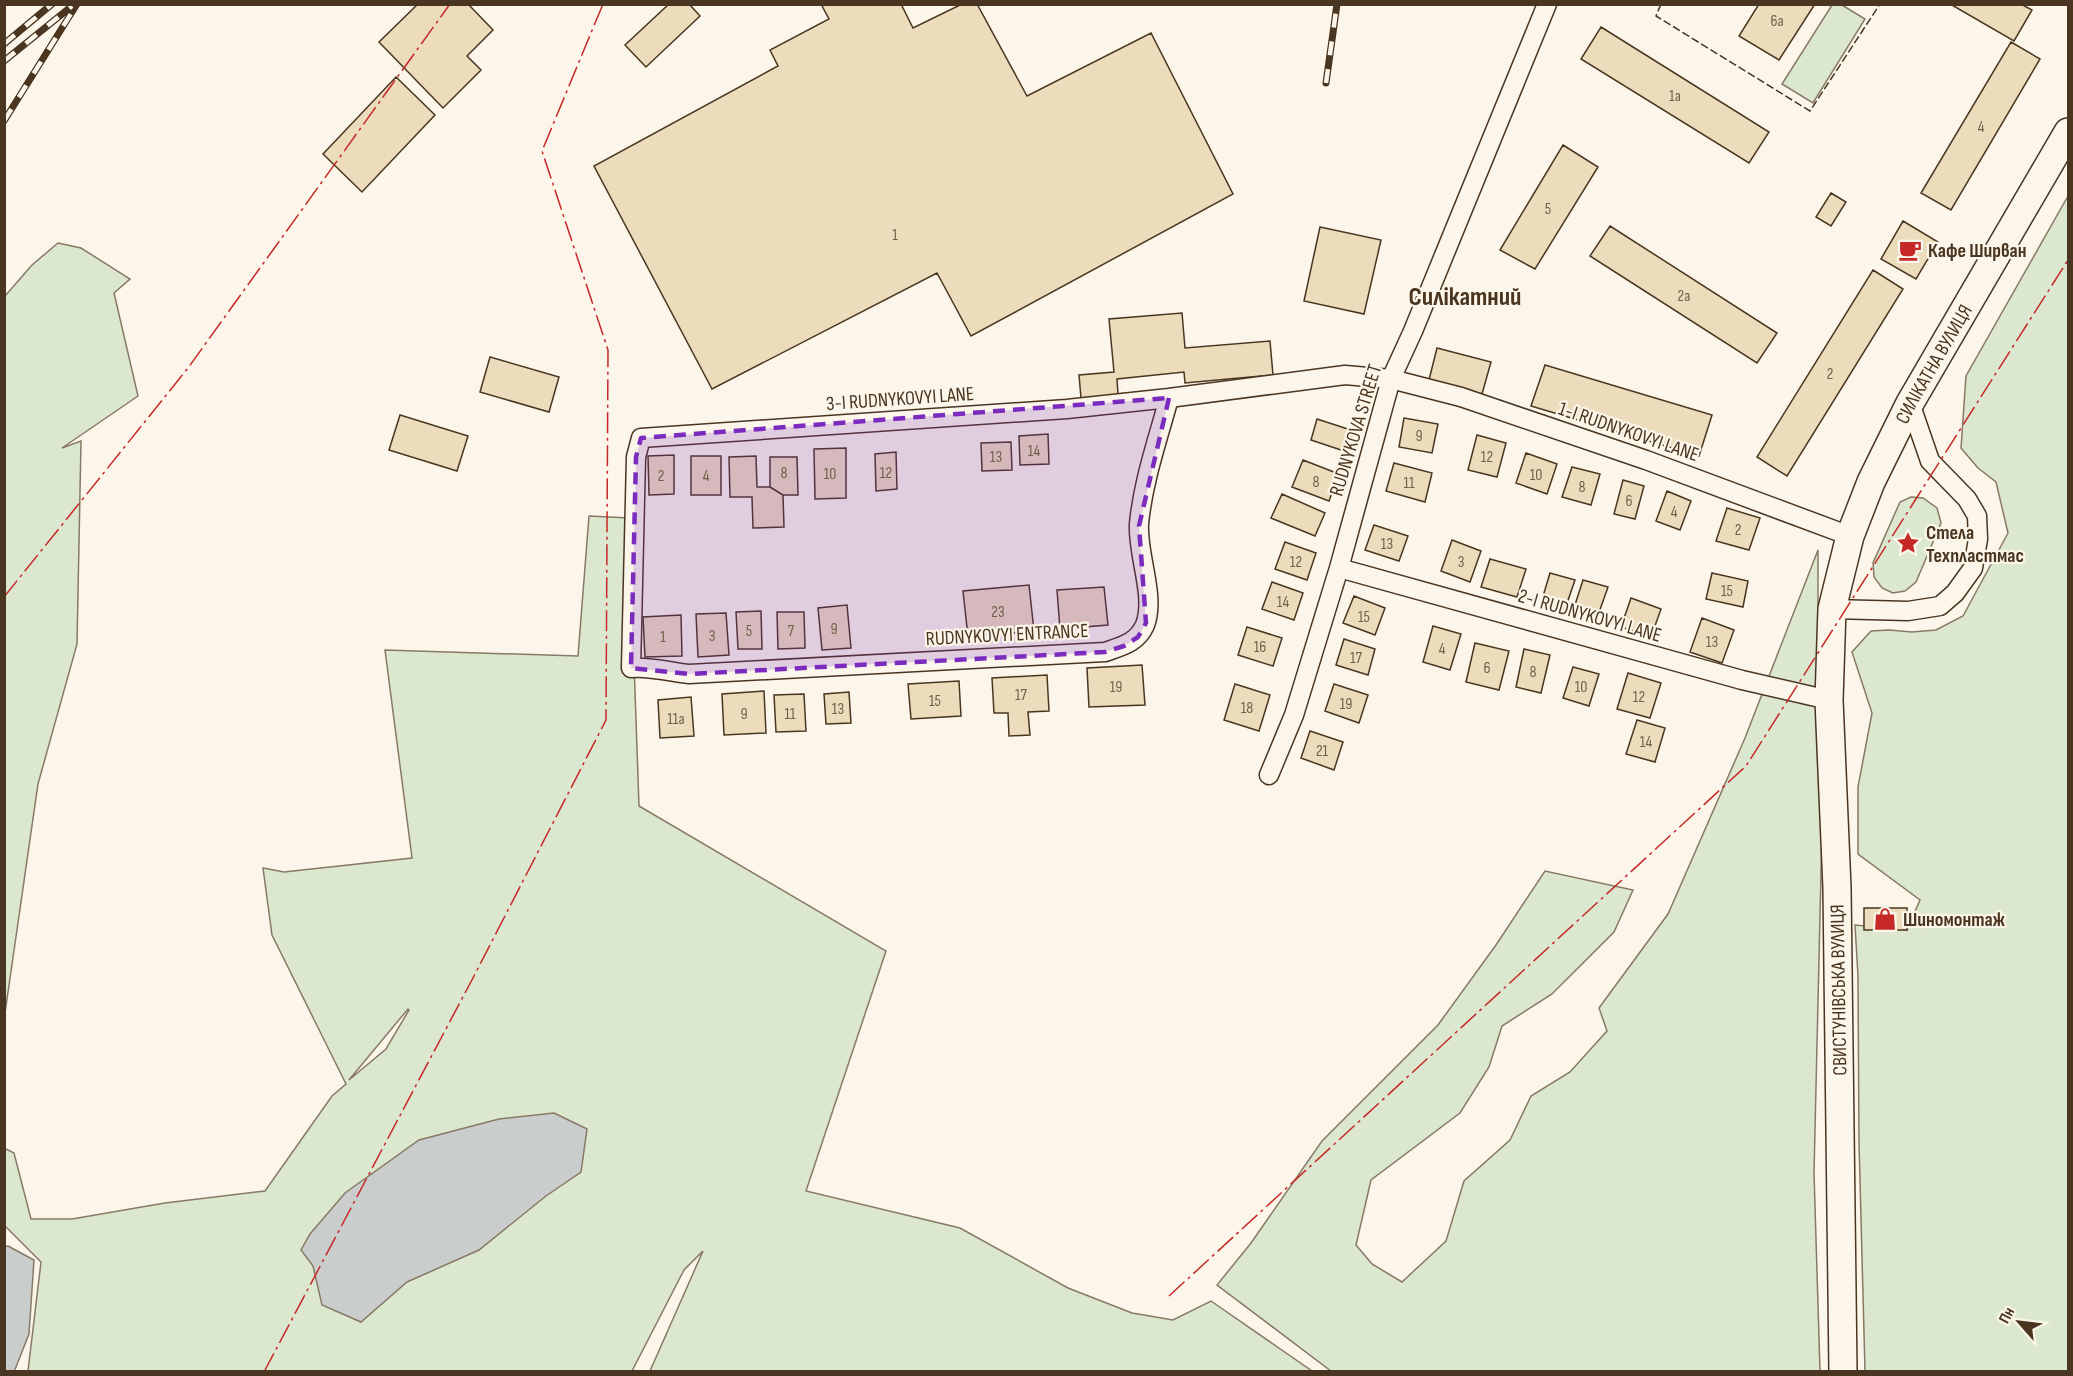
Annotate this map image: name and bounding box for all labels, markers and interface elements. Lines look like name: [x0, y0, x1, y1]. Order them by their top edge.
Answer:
house number: 6а: [1770, 12, 1784, 31]
house number: 1а: [1669, 87, 1681, 106]
house number: 4: [1978, 118, 1985, 137]
house number: 5: [1545, 200, 1551, 219]
house number: 1: [892, 226, 898, 245]
cafe icon: Кафе Ширван: [1897, 237, 1923, 263]
place label: Кафе Ширван: [1928, 239, 2027, 263]
district label: Силікатний: [1409, 282, 1521, 313]
house number: 2а: [1678, 287, 1690, 306]
street label: СИЛІКАТНА ВУЛИЦЯ: [1891, 300, 1978, 428]
street label: RUDNYKOVA STREET: [1325, 362, 1387, 499]
house number: 2: [1827, 365, 1833, 384]
street label: 3-I RUDNYKOVYI LANE: [825, 382, 975, 416]
street label: 1-I RUDNYKOVYI LANE: [1555, 397, 1702, 467]
house number: 9: [1415, 427, 1423, 446]
house number: 14: [1028, 442, 1040, 461]
house number: 13: [990, 448, 1002, 467]
house number: 12: [1481, 448, 1493, 467]
house number: 8: [780, 464, 788, 483]
house number: 12: [880, 464, 892, 483]
house number: 10: [824, 465, 836, 484]
house number: 10: [1530, 466, 1542, 485]
house number: 2: [658, 467, 664, 486]
house number: 4: [703, 467, 710, 486]
house number: 8: [1312, 473, 1320, 492]
house number: 11: [1403, 474, 1415, 493]
house number: 8: [1578, 478, 1586, 497]
house number: 6: [1625, 492, 1633, 511]
house number: 4: [1671, 503, 1678, 522]
house number: 2: [1735, 521, 1741, 540]
place label: Стела Техпластмас: [1926, 521, 2024, 568]
place icon: Стела Техпластмас: [1895, 530, 1921, 556]
house number: 13: [1381, 535, 1393, 554]
house number: 12: [1290, 553, 1302, 572]
house number: 3: [1458, 553, 1464, 572]
house number: 15: [1721, 582, 1733, 601]
street label: 2-I RUDNYKOVYI LANE: [1515, 584, 1664, 648]
house number: 14: [1277, 593, 1289, 612]
house number: 23: [991, 603, 1005, 622]
house number: 15: [1358, 608, 1370, 627]
street label: RUDNYKOVYI ENTRANCE: [925, 619, 1089, 651]
house number: 9: [830, 620, 838, 639]
house number: 5: [746, 622, 752, 641]
house number: 7: [788, 622, 795, 641]
house number: 3: [709, 627, 715, 646]
house number: 1: [660, 628, 666, 647]
house number: 13: [1706, 633, 1718, 652]
house number: 16: [1254, 638, 1266, 657]
house number: 4: [1439, 640, 1446, 659]
house number: 17: [1350, 649, 1363, 668]
house number: 6: [1483, 659, 1491, 678]
house number: 8: [1529, 663, 1537, 682]
house number: 19: [1110, 678, 1122, 697]
house number: 10: [1575, 678, 1587, 697]
house number: 17: [1015, 686, 1028, 705]
house number: 12: [1633, 688, 1645, 707]
house number: 15: [929, 692, 941, 711]
house number: 19: [1340, 695, 1352, 714]
house number: 18: [1241, 699, 1253, 718]
house number: 13: [832, 700, 844, 719]
house number: 9: [740, 705, 748, 724]
house number: 11: [784, 705, 796, 724]
house number: 11а: [667, 710, 685, 729]
house number: 14: [1640, 733, 1652, 752]
house number: 21: [1316, 742, 1329, 761]
street label: СВИСТУНІВСЬКА ВУЛИЦЯ: [1826, 904, 1852, 1076]
shop icon: Шиномонтаж: [1872, 906, 1898, 932]
place label: Шиномонтаж: [1903, 908, 2006, 932]
north arrow: [1989, 1292, 2049, 1352]
text: Пн: [1995, 1304, 2019, 1327]

